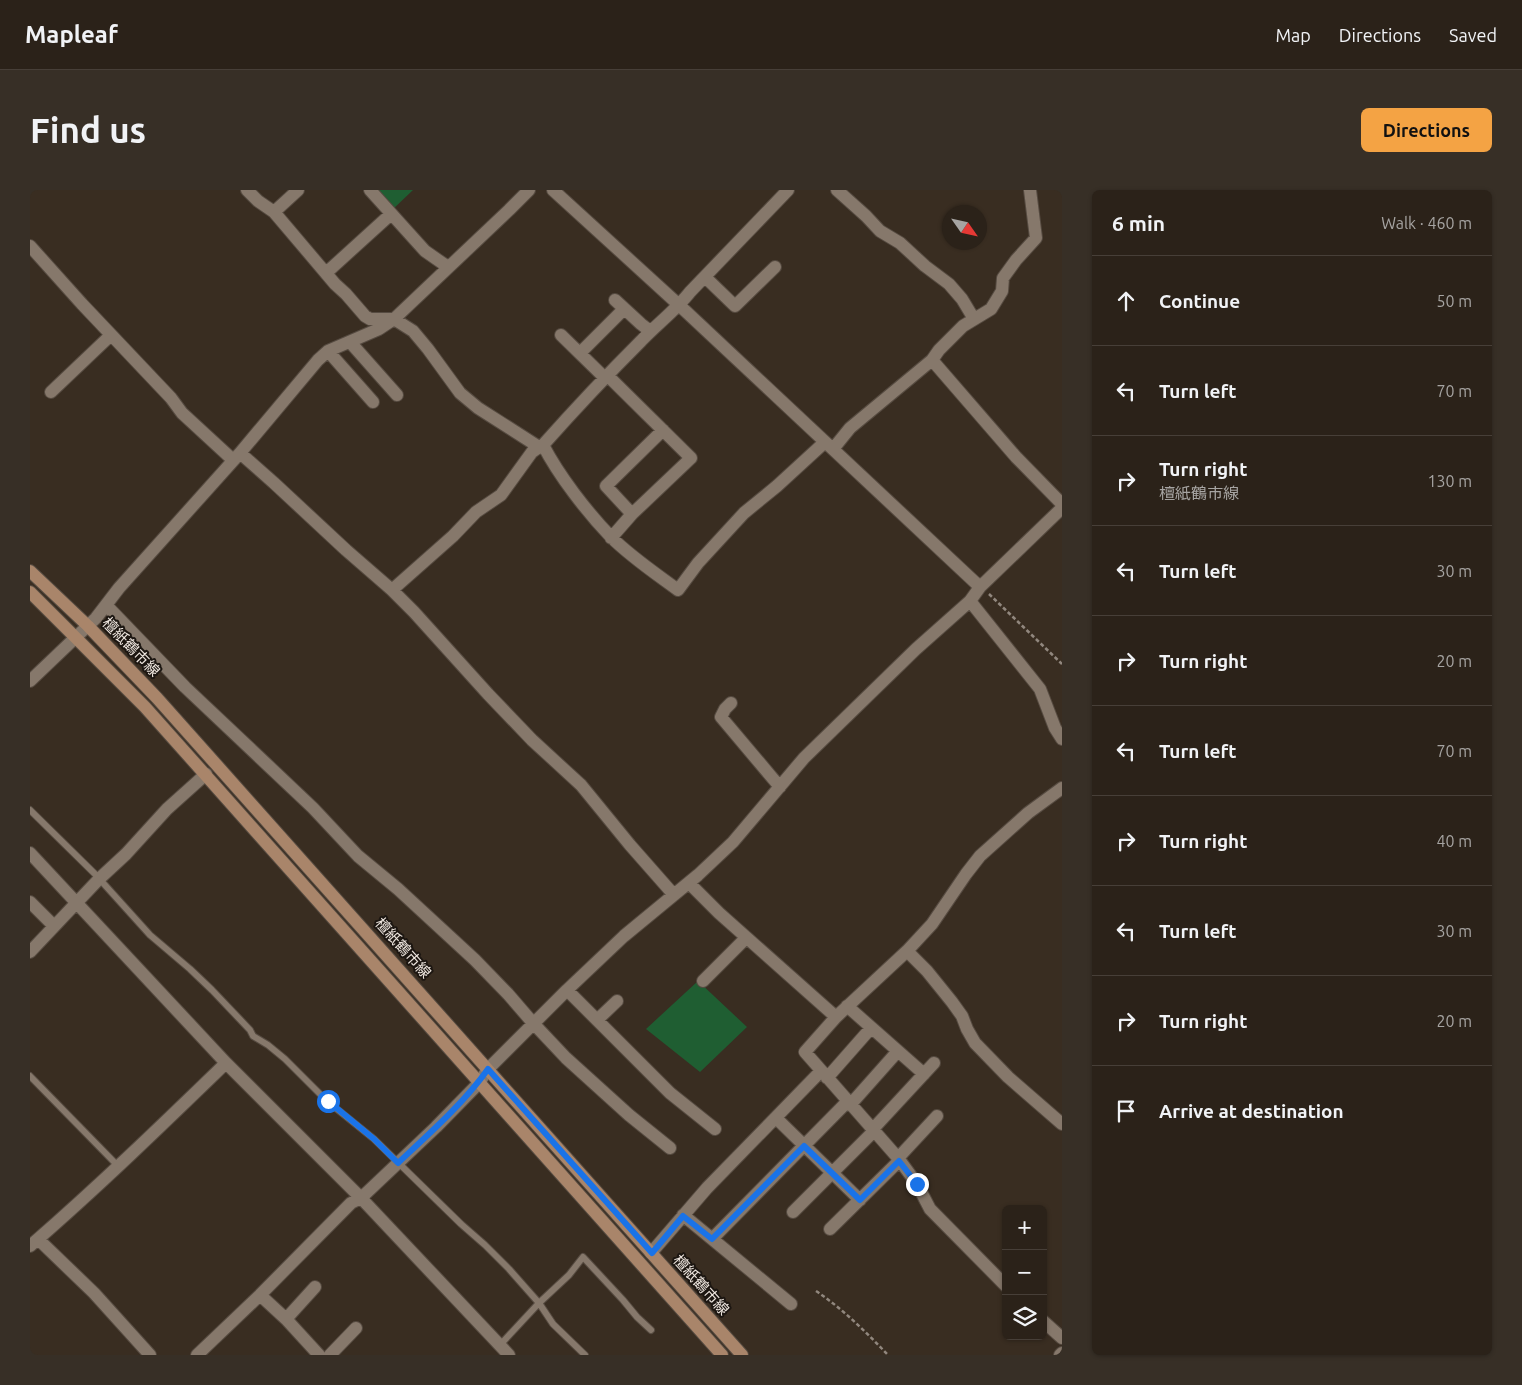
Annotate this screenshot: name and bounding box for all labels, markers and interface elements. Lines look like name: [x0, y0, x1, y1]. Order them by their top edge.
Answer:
text: Mapleaf: [25, 21, 118, 48]
text: Map: [1275, 25, 1311, 45]
text: Directions: [1339, 25, 1421, 45]
text: Saved: [1449, 25, 1497, 45]
button: Directions: [1361, 108, 1492, 152]
text: Find us: [30, 110, 146, 150]
north arrow: [942, 205, 987, 250]
text: 6 min: [1112, 211, 1165, 235]
text: Walk · 460 m: [1381, 214, 1472, 232]
icon: ahead: [1112, 287, 1140, 315]
text: Continue: [1159, 290, 1240, 312]
text: 50 m: [1436, 292, 1472, 310]
icon: left: [1112, 377, 1140, 405]
text: Turn left: [1159, 380, 1237, 402]
text: 70 m: [1436, 382, 1472, 400]
text: Turn right: [1159, 458, 1247, 480]
icon: right: [1112, 467, 1140, 495]
text: 130 m: [1427, 472, 1472, 490]
text: 檀紙鶴市線: [1159, 484, 1239, 502]
icon: left: [1112, 557, 1140, 585]
text: Turn left: [1159, 560, 1237, 582]
text: 30 m: [1436, 562, 1472, 580]
street label: 檀紙鶴市線: [99, 614, 164, 680]
icon: right: [1112, 647, 1140, 675]
text: Turn right: [1159, 650, 1247, 672]
text: 20 m: [1436, 652, 1472, 670]
icon: left: [1112, 737, 1140, 765]
text: Turn left: [1159, 740, 1237, 762]
text: 70 m: [1436, 742, 1472, 760]
icon: right: [1112, 827, 1140, 855]
text: Turn right: [1159, 830, 1247, 852]
text: 40 m: [1436, 832, 1472, 850]
street label: 檀紙鶴市線: [372, 914, 435, 981]
icon: left: [1112, 917, 1140, 945]
text: Turn left: [1159, 920, 1237, 942]
text: 30 m: [1436, 922, 1472, 940]
icon: right: [1112, 1007, 1140, 1035]
text: Turn right: [1159, 1010, 1247, 1032]
text: 20 m: [1436, 1012, 1472, 1030]
route start: [317, 1090, 340, 1113]
icon: arrive: [1112, 1097, 1140, 1125]
text: Arrive at destination: [1159, 1100, 1344, 1122]
route end: [906, 1173, 929, 1196]
map controls: [1002, 1205, 1047, 1340]
button: +: [1002, 1205, 1047, 1250]
button: −: [1002, 1250, 1047, 1295]
street label: 檀紙鶴市線: [670, 1251, 733, 1318]
button: layers: [1002, 1295, 1047, 1340]

